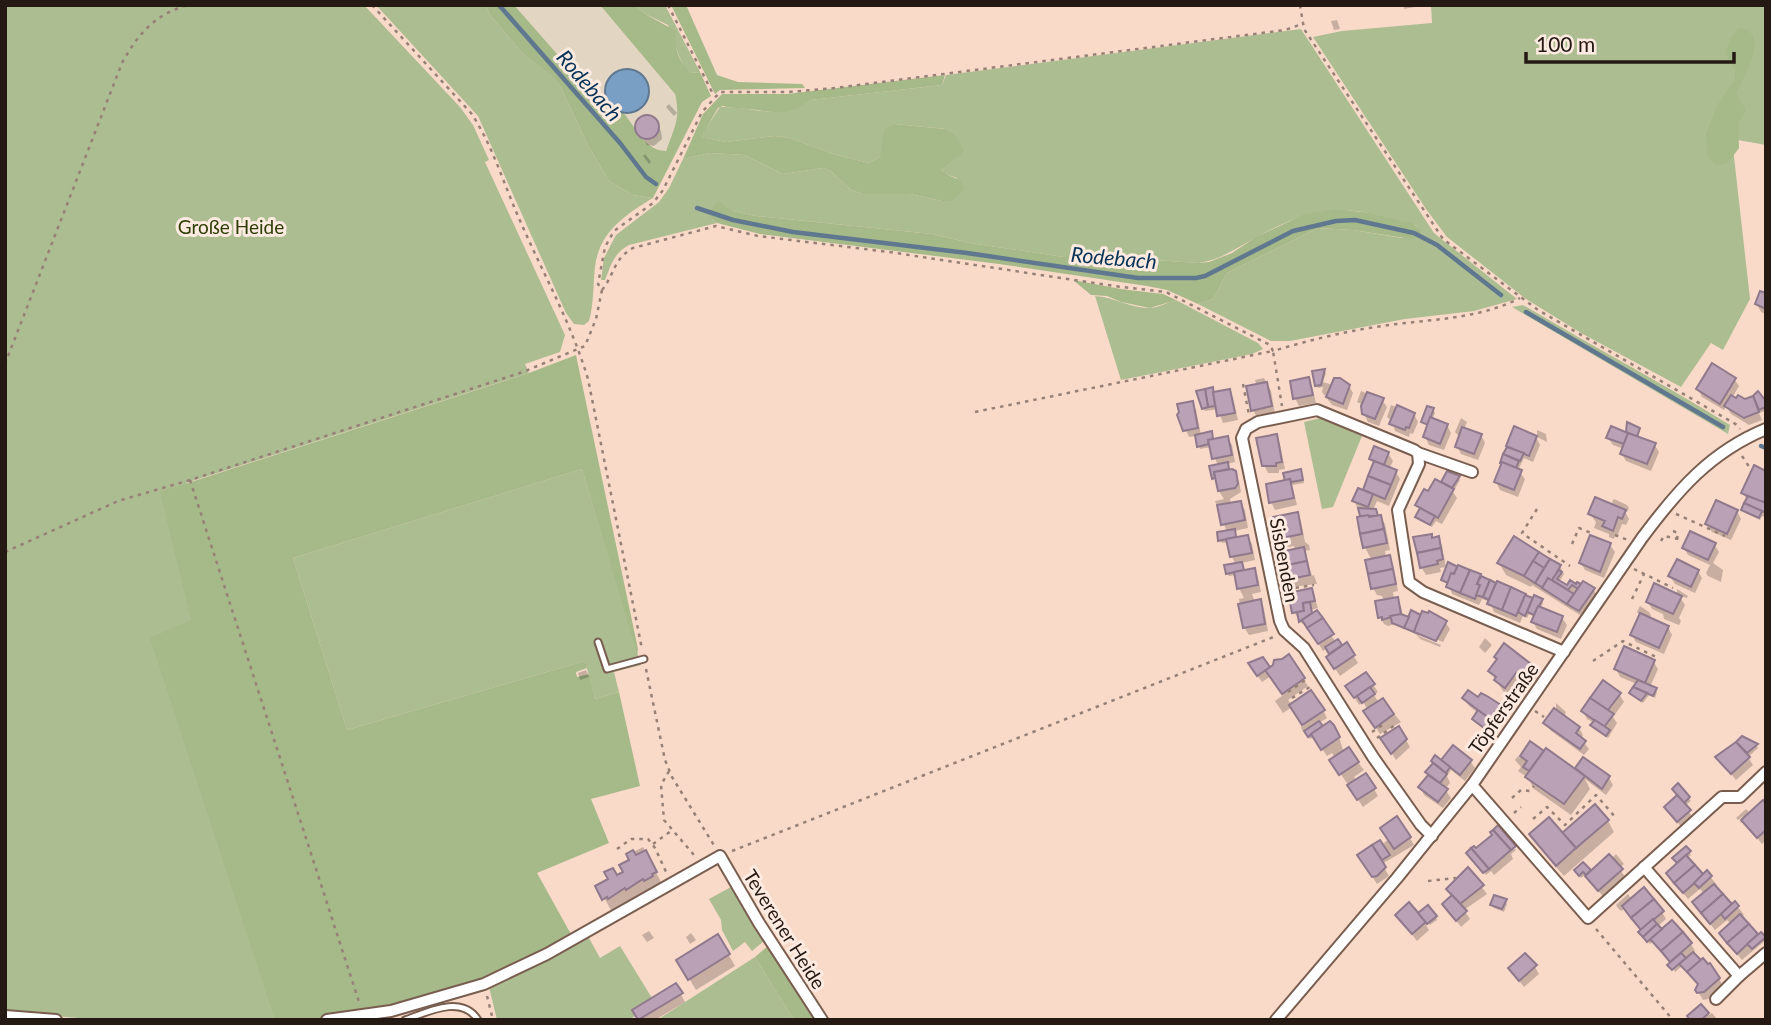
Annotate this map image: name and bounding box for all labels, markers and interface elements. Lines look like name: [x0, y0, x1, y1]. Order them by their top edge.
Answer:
scale bar: [1526, 21, 1734, 65]
text: 100 m: [1536, 31, 1595, 56]
water label: Rodebach: [552, 44, 628, 126]
park label: Große Heide: [178, 215, 284, 238]
water label: Rodebach: [1070, 241, 1158, 273]
street label: Sisbenden: [1266, 516, 1304, 604]
street label: Töpferstraße: [1463, 658, 1543, 758]
street label: Teverener Heide: [739, 865, 831, 993]

